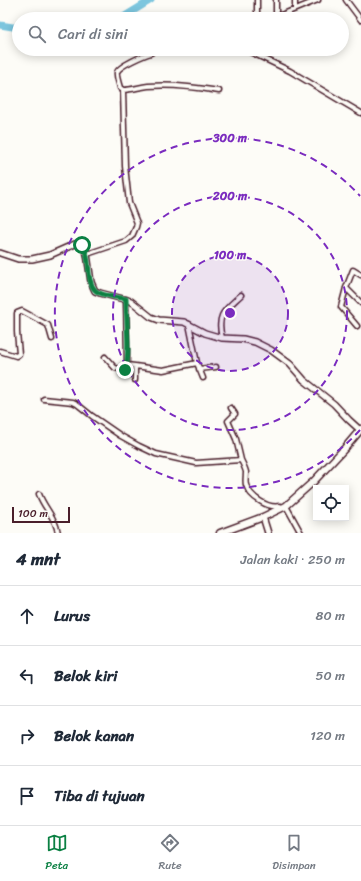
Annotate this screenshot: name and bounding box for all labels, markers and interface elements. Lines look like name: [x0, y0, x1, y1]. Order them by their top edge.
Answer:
search box: [12, 12, 349, 56]
text: Cari di sini: [58, 21, 128, 47]
icon: search: [26, 23, 48, 45]
text: 300 m: [212, 127, 248, 149]
text: 200 m: [212, 185, 248, 207]
route start: [73, 236, 91, 254]
text: 100 m: [214, 244, 247, 266]
centre of rings: [223, 306, 237, 320]
route end: [116, 361, 134, 379]
map controls: [313, 485, 349, 521]
button: locate: [313, 485, 349, 521]
text: 100 m: [18, 504, 48, 523]
scale bar: [12, 505, 70, 524]
text: 4 mnt: [16, 544, 60, 574]
text: Jalan kaki · 250 m: [241, 548, 345, 571]
text: Lurus: [54, 603, 90, 629]
text: 80 m: [316, 604, 345, 627]
icon: ahead: [16, 605, 38, 627]
text: Belok kiri: [54, 663, 117, 689]
text: 50 m: [315, 664, 345, 687]
icon: left: [16, 665, 38, 687]
text: Belok kanan: [54, 723, 134, 749]
text: 120 m: [310, 724, 345, 747]
icon: right: [16, 725, 38, 747]
text: Tiba di tujuan: [54, 783, 145, 809]
icon: arrive: [16, 785, 38, 807]
tab: Peta: [45, 832, 68, 875]
tab: Rute: [159, 832, 182, 875]
tab: Disimpan: [272, 832, 316, 875]

